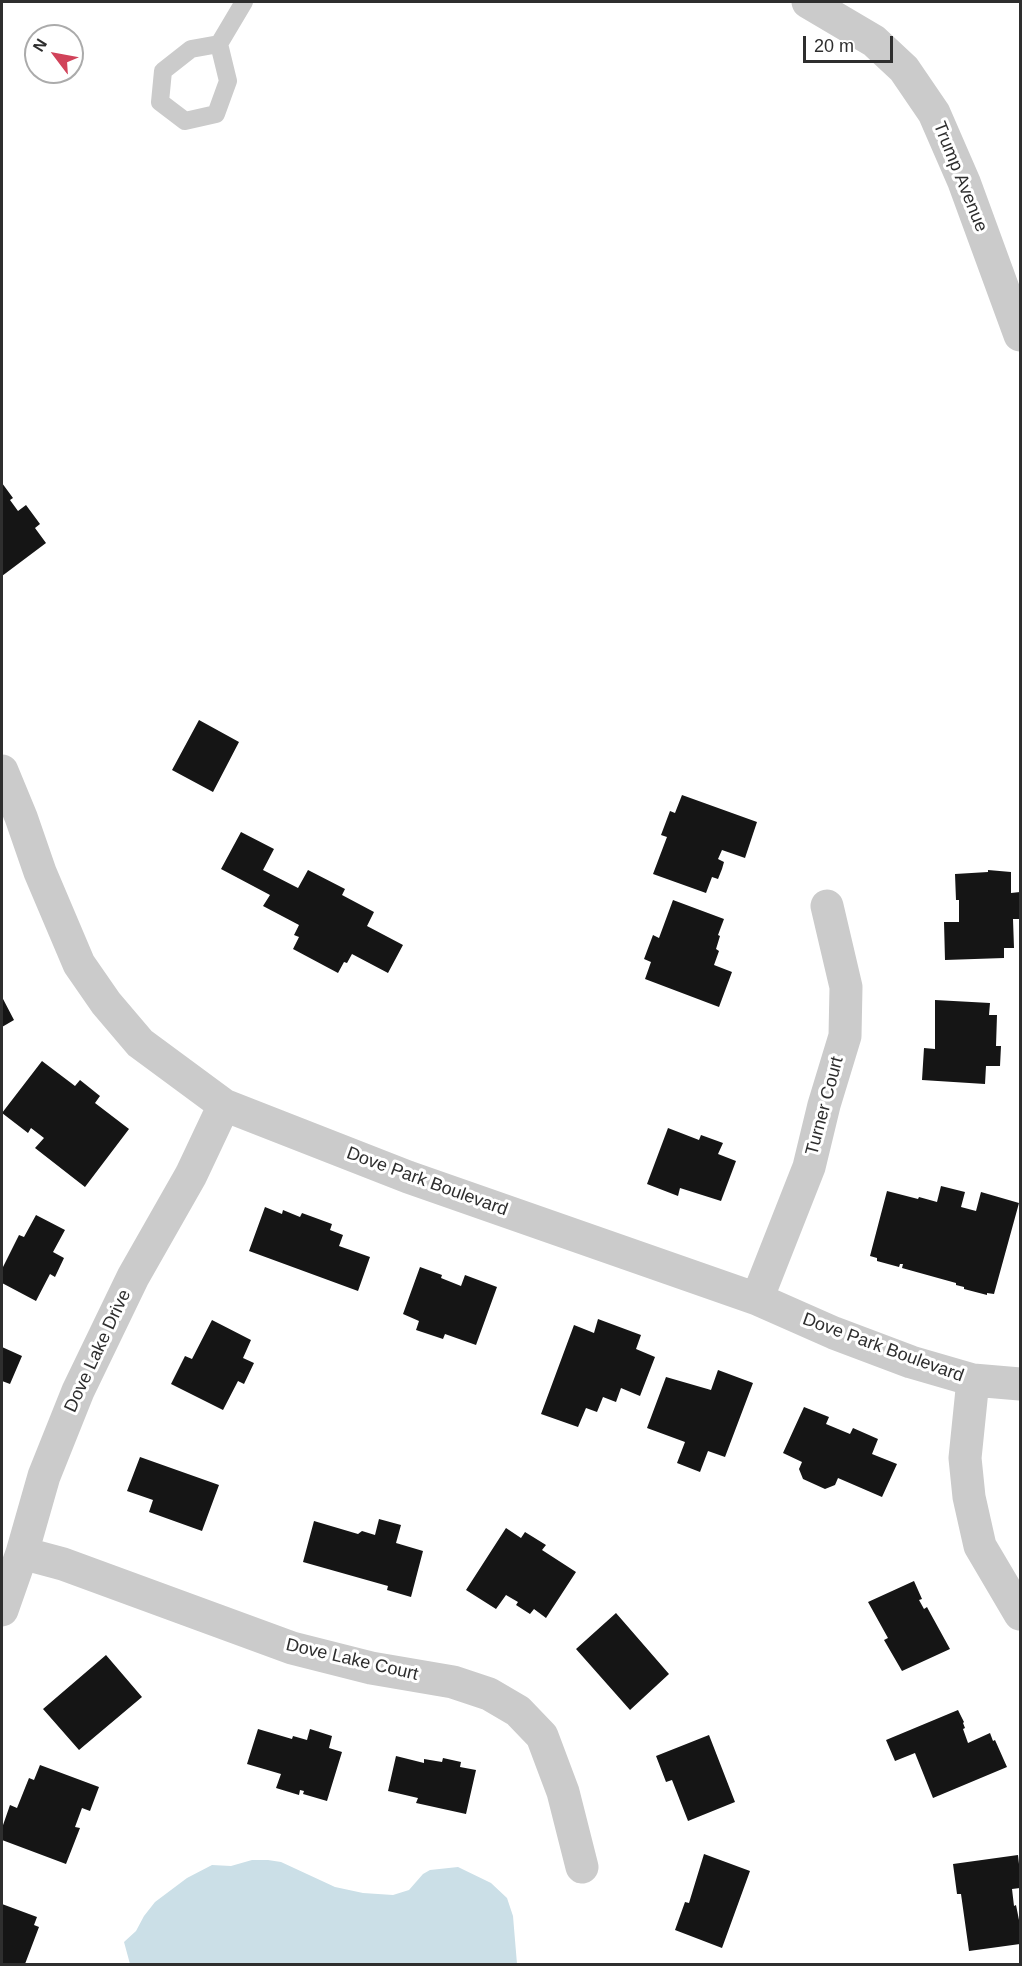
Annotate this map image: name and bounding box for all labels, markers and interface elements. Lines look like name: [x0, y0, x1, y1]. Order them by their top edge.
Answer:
north arrow: [24, 24, 84, 84]
scale bar: [806, 24, 896, 62]
text: N: [30, 36, 50, 55]
text: 20 m: [814, 36, 854, 56]
street label: Trump Avenue: [928, 119, 992, 235]
street label: Turner Court: [801, 1054, 849, 1158]
street label: Dove Park Boulevard: [343, 1143, 511, 1221]
street label: Dove Lake Drive: [60, 1286, 136, 1416]
street label: Dove Park Boulevard: [799, 1309, 967, 1387]
street label: Dove Lake Court: [284, 1634, 420, 1686]

